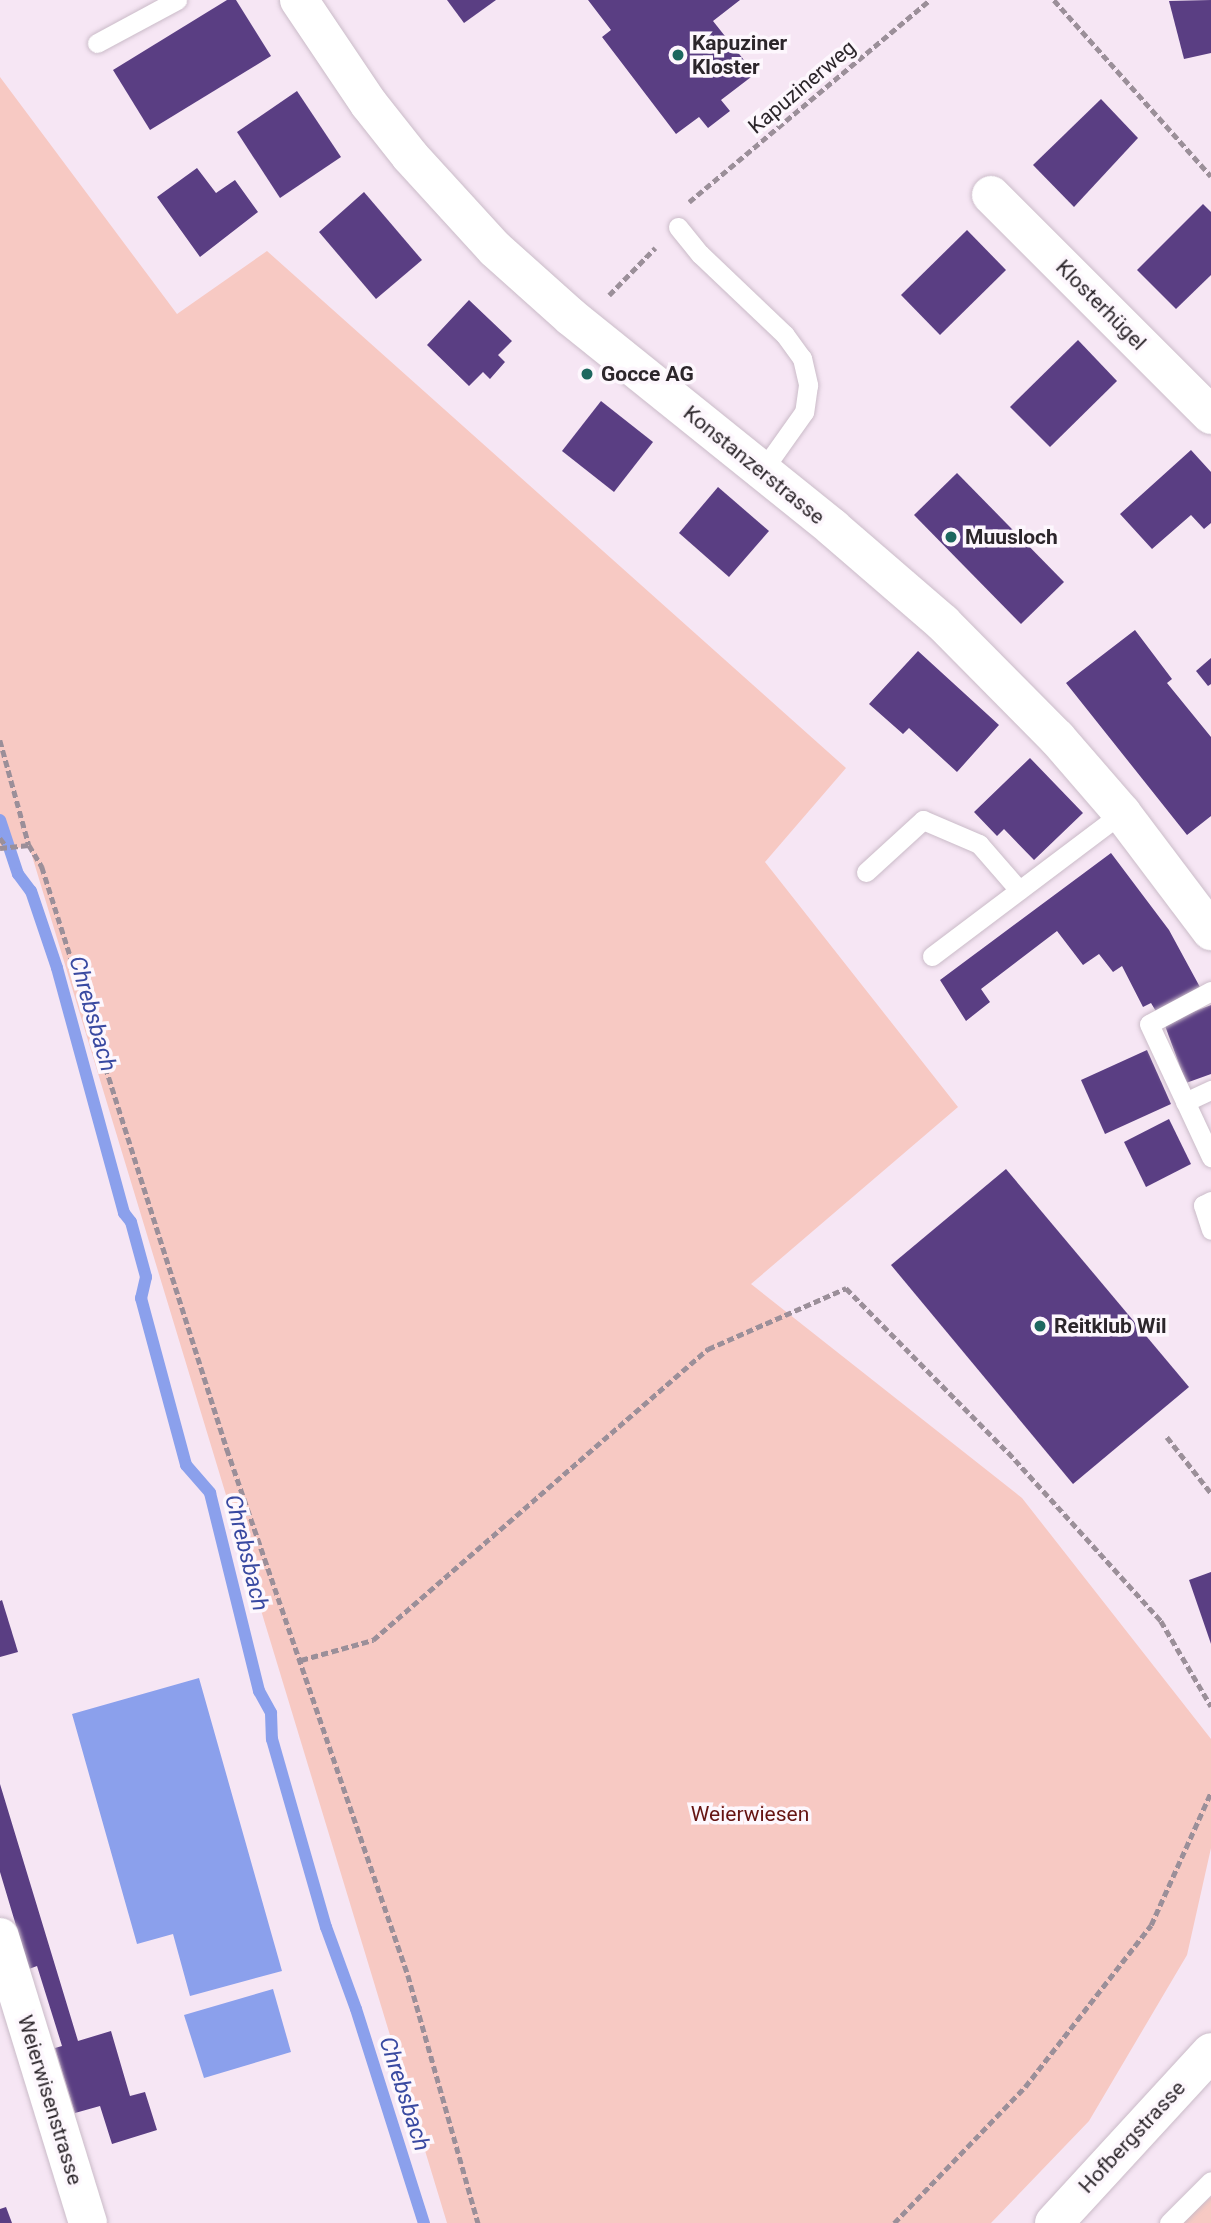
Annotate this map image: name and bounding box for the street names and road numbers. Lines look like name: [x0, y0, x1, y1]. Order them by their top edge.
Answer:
street label: Kapuzinerweg: [743, 35, 861, 139]
street label: Klosterhügel: [1051, 255, 1151, 355]
street label: Konstanzerstrasse: [678, 400, 830, 530]
street label: Weierwisenstrasse: [12, 2012, 88, 2188]
street label: Hofbergstrasse: [1073, 2076, 1191, 2198]

